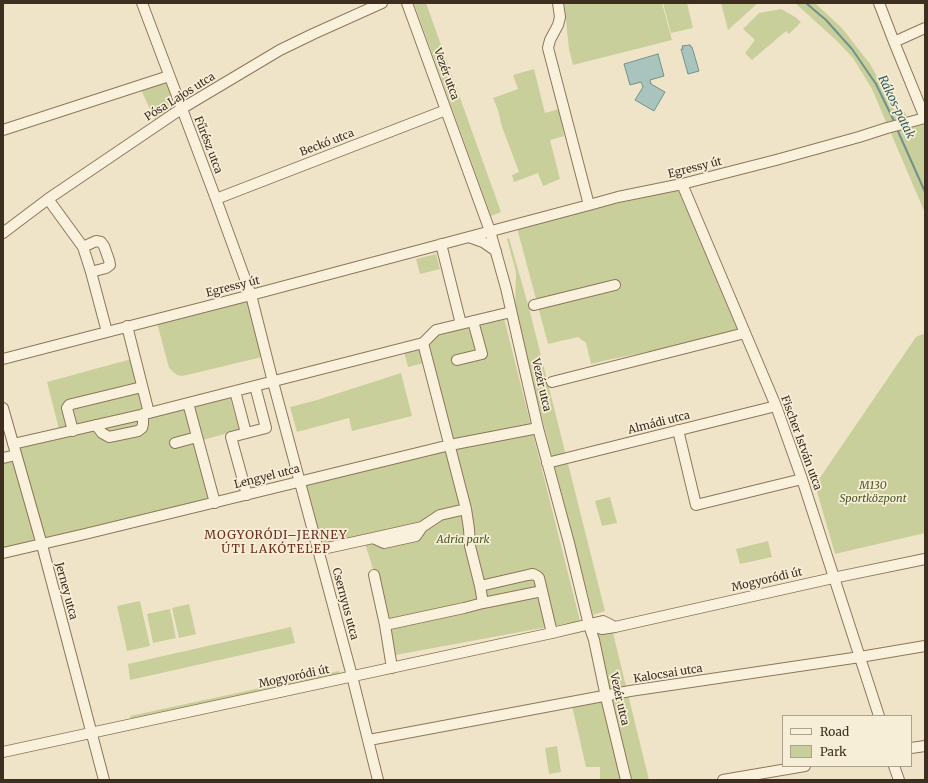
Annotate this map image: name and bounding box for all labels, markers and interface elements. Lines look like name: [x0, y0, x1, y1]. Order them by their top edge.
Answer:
street label: Vezér utca: [431, 46, 461, 102]
street label: Pósa Lajos utca: [142, 70, 218, 124]
water label: Rákos-patak: [874, 73, 918, 141]
street label: Fűrész utca: [191, 115, 225, 175]
street label: Beckó utca: [298, 127, 356, 159]
street label: Egressy út: [667, 155, 723, 181]
street label: Egressy út: [205, 274, 261, 300]
street label: Vezér utca: [528, 357, 554, 413]
street label: Fischer István utca: [778, 394, 824, 492]
street label: Almádi utca: [627, 409, 691, 437]
street label: Lengyel utca: [233, 462, 301, 492]
park label: M130 Sportközpont: [840, 479, 906, 505]
district label: MOGYORÓDI–JERNEY ÚTI LAKÓTELEP: [204, 529, 348, 557]
park label: Adria park: [437, 533, 489, 547]
street label: Jerney utca: [52, 561, 80, 621]
street label: Mogyoródi út: [730, 565, 804, 595]
street label: Csernyus utca: [329, 567, 361, 641]
street label: Kalocsai utca: [633, 662, 703, 686]
street label: Mogyoródi út: [257, 663, 331, 691]
street label: Vezér utca: [606, 671, 632, 727]
legend: [782, 715, 912, 767]
text: Road: [820, 724, 849, 739]
text: Park: [820, 744, 847, 759]

